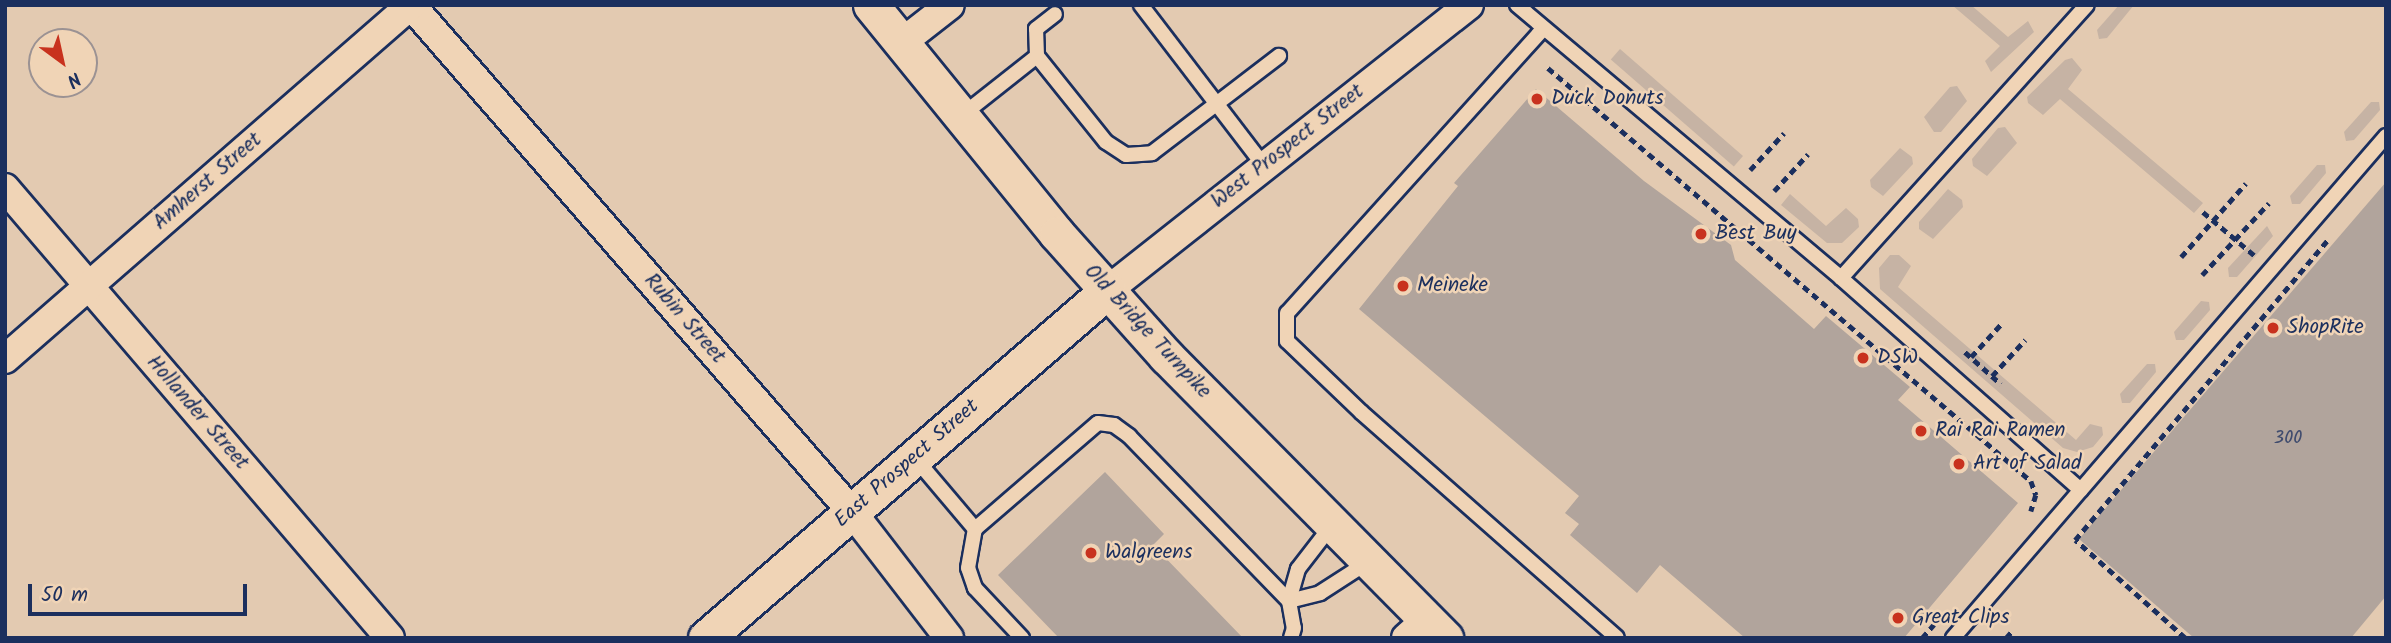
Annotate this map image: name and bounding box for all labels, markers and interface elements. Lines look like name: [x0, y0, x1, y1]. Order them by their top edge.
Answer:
north arrow: [28, 28, 98, 98]
text: N: [60, 63, 87, 95]
street label: West Prospect Street: [1207, 80, 1369, 214]
place label: Duck Donuts: [1551, 86, 1664, 112]
marker: Duck Donuts: [1529, 91, 1545, 107]
street label: Amherst Street: [148, 128, 268, 236]
place label: Best Buy: [1715, 221, 1797, 247]
marker: Best Buy: [1693, 226, 1709, 242]
street label: Old Bridge Turnpike: [1078, 260, 1216, 404]
street label: Rubin Street: [638, 269, 730, 369]
place label: Meineke: [1417, 273, 1488, 299]
marker: Meineke: [1395, 278, 1411, 294]
place label: ShopRite: [2287, 315, 2364, 341]
marker: ShopRite: [2265, 320, 2281, 336]
place label: DSW: [1877, 345, 1918, 371]
marker: DSW: [1855, 350, 1871, 366]
street label: Hollander Street: [140, 351, 254, 475]
street label: East Prospect Street: [830, 394, 984, 534]
place label: Rai Rai Ramen: [1935, 418, 2066, 444]
marker: Rai Rai Ramen: [1913, 423, 1929, 439]
house number: 300: [2274, 428, 2302, 450]
place label: Art of Salad: [1973, 451, 2082, 477]
marker: Art of Salad: [1951, 456, 1967, 472]
place label: Walgreens: [1105, 540, 1192, 566]
marker: Walgreens: [1083, 545, 1099, 561]
scale bar: [32, 570, 250, 614]
text: 50 m: [41, 579, 88, 612]
place label: Great Clips: [1912, 605, 2009, 631]
marker: Great Clips: [1890, 610, 1906, 626]

